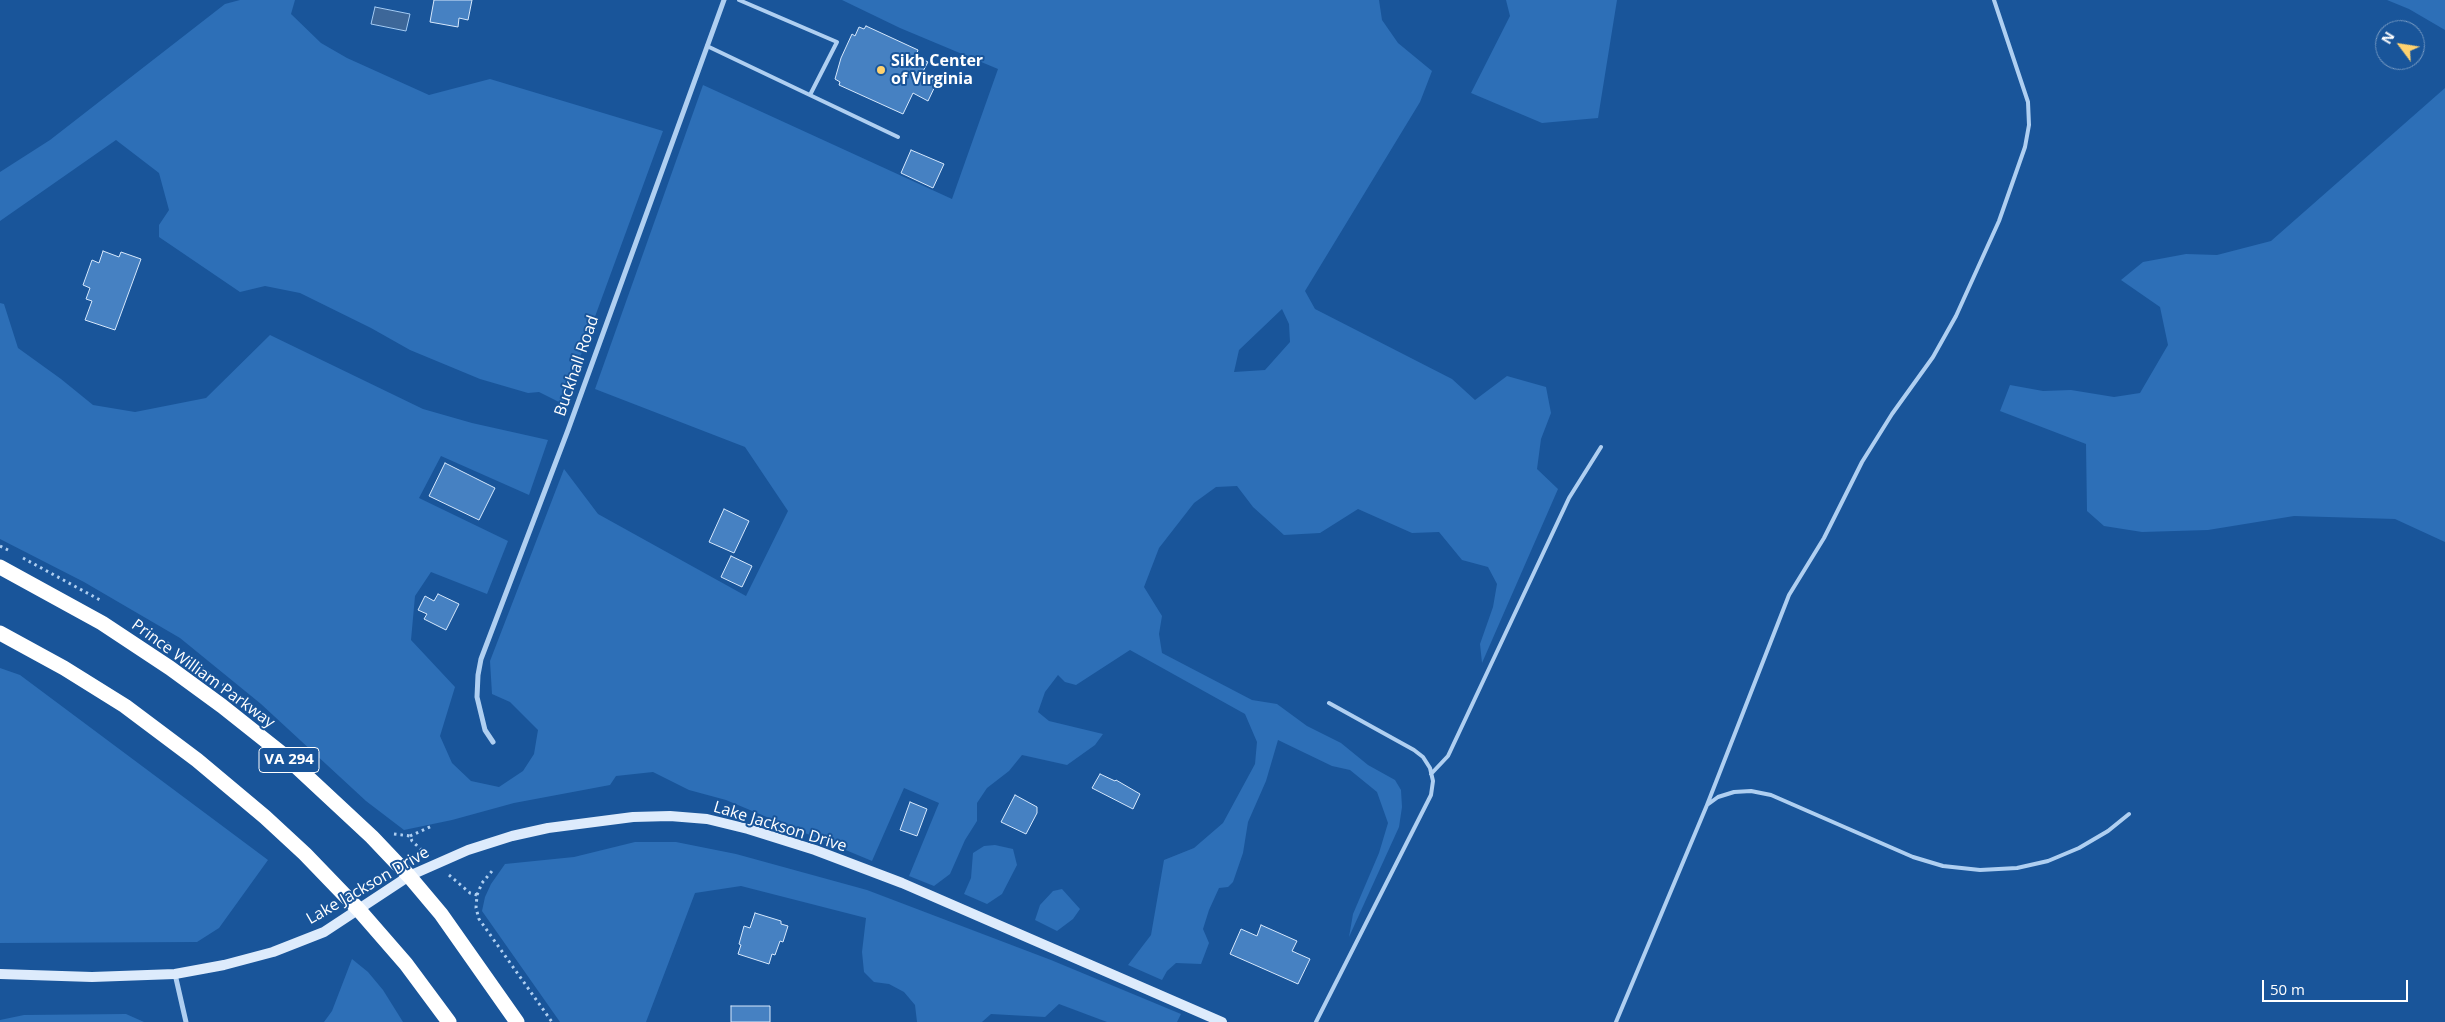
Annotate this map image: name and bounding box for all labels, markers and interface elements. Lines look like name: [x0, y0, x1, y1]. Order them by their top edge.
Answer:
north arrow: [2375, 20, 2425, 70]
text: N: [2376, 28, 2399, 47]
place label: Sikh Center of Virginia: [891, 51, 983, 89]
marker: Sikh Center of Virginia: [875, 64, 887, 76]
street label: Buckhall Road: [551, 313, 603, 419]
street label: Prince William Parkway: [128, 616, 278, 732]
road number: VA 294: [259, 748, 319, 772]
street label: Lake Jackson Drive: [711, 798, 849, 856]
street label: Lake Jackson Drive: [303, 843, 433, 929]
scale bar: [2265, 970, 2411, 1002]
text: 50 m: [2270, 979, 2305, 999]

